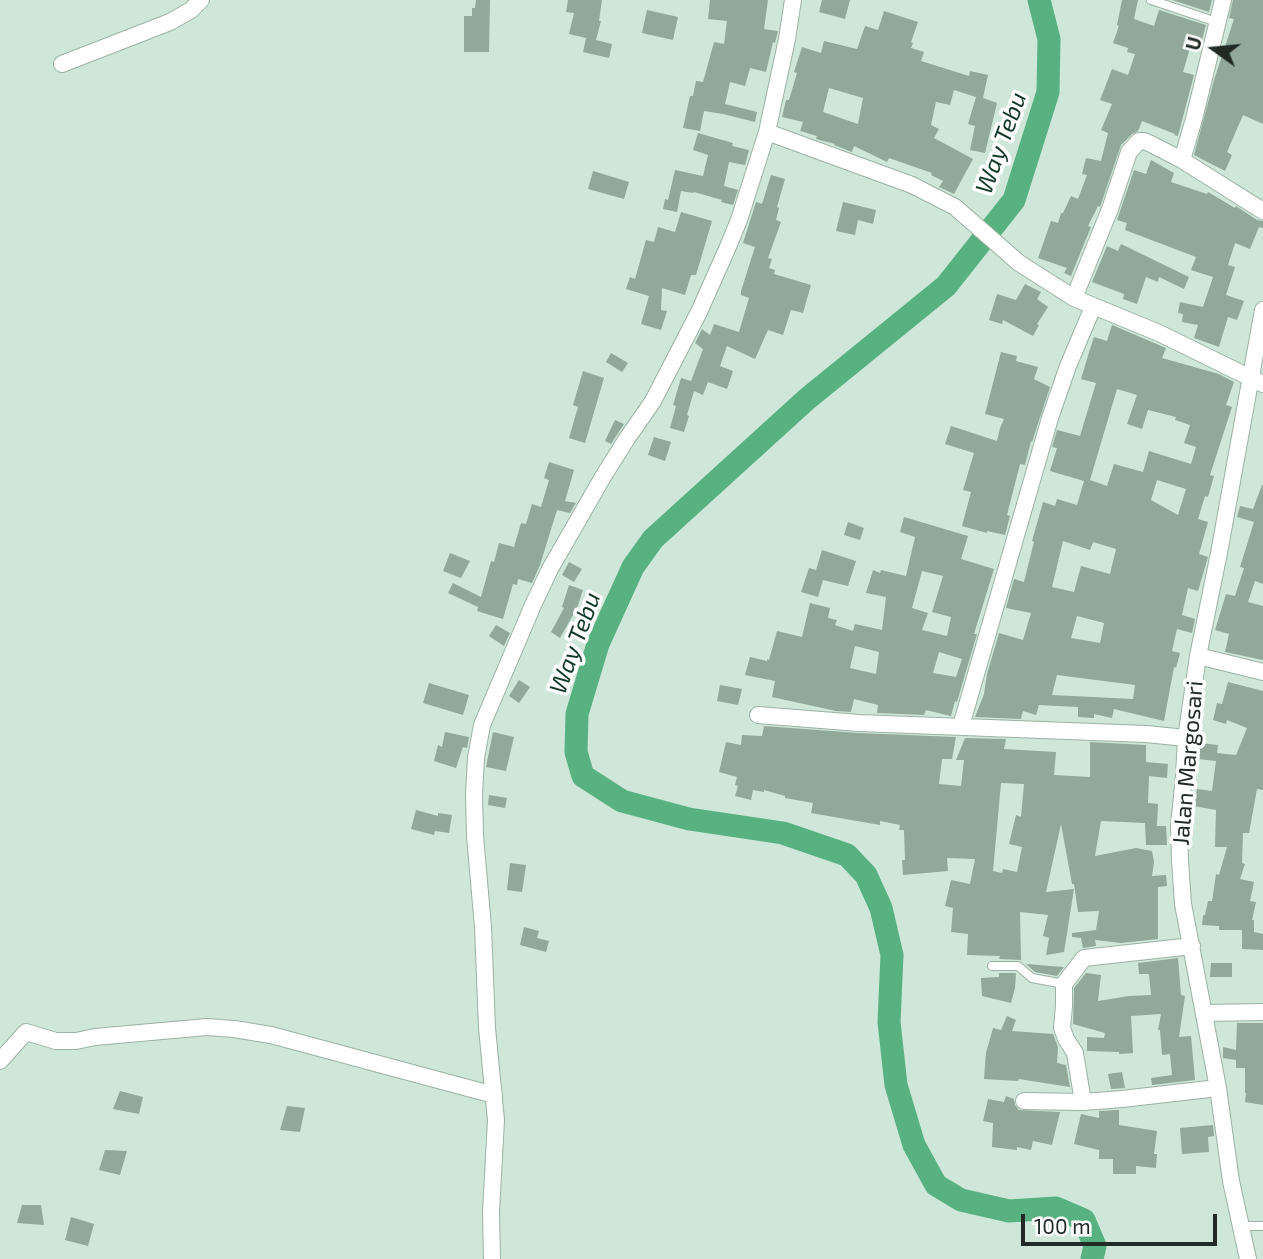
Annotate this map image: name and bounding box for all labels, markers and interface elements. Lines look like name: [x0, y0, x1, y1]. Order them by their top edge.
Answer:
north arrow: [1179, 14, 1249, 84]
text: U: [1180, 34, 1206, 53]
water label: Way Tebu: [969, 88, 1033, 198]
water label: Way Tebu: [543, 588, 607, 698]
street label: Jalan Margosari: [1167, 679, 1209, 847]
scale bar: [1025, 1200, 1221, 1244]
text: 100 m: [1034, 1213, 1091, 1238]

